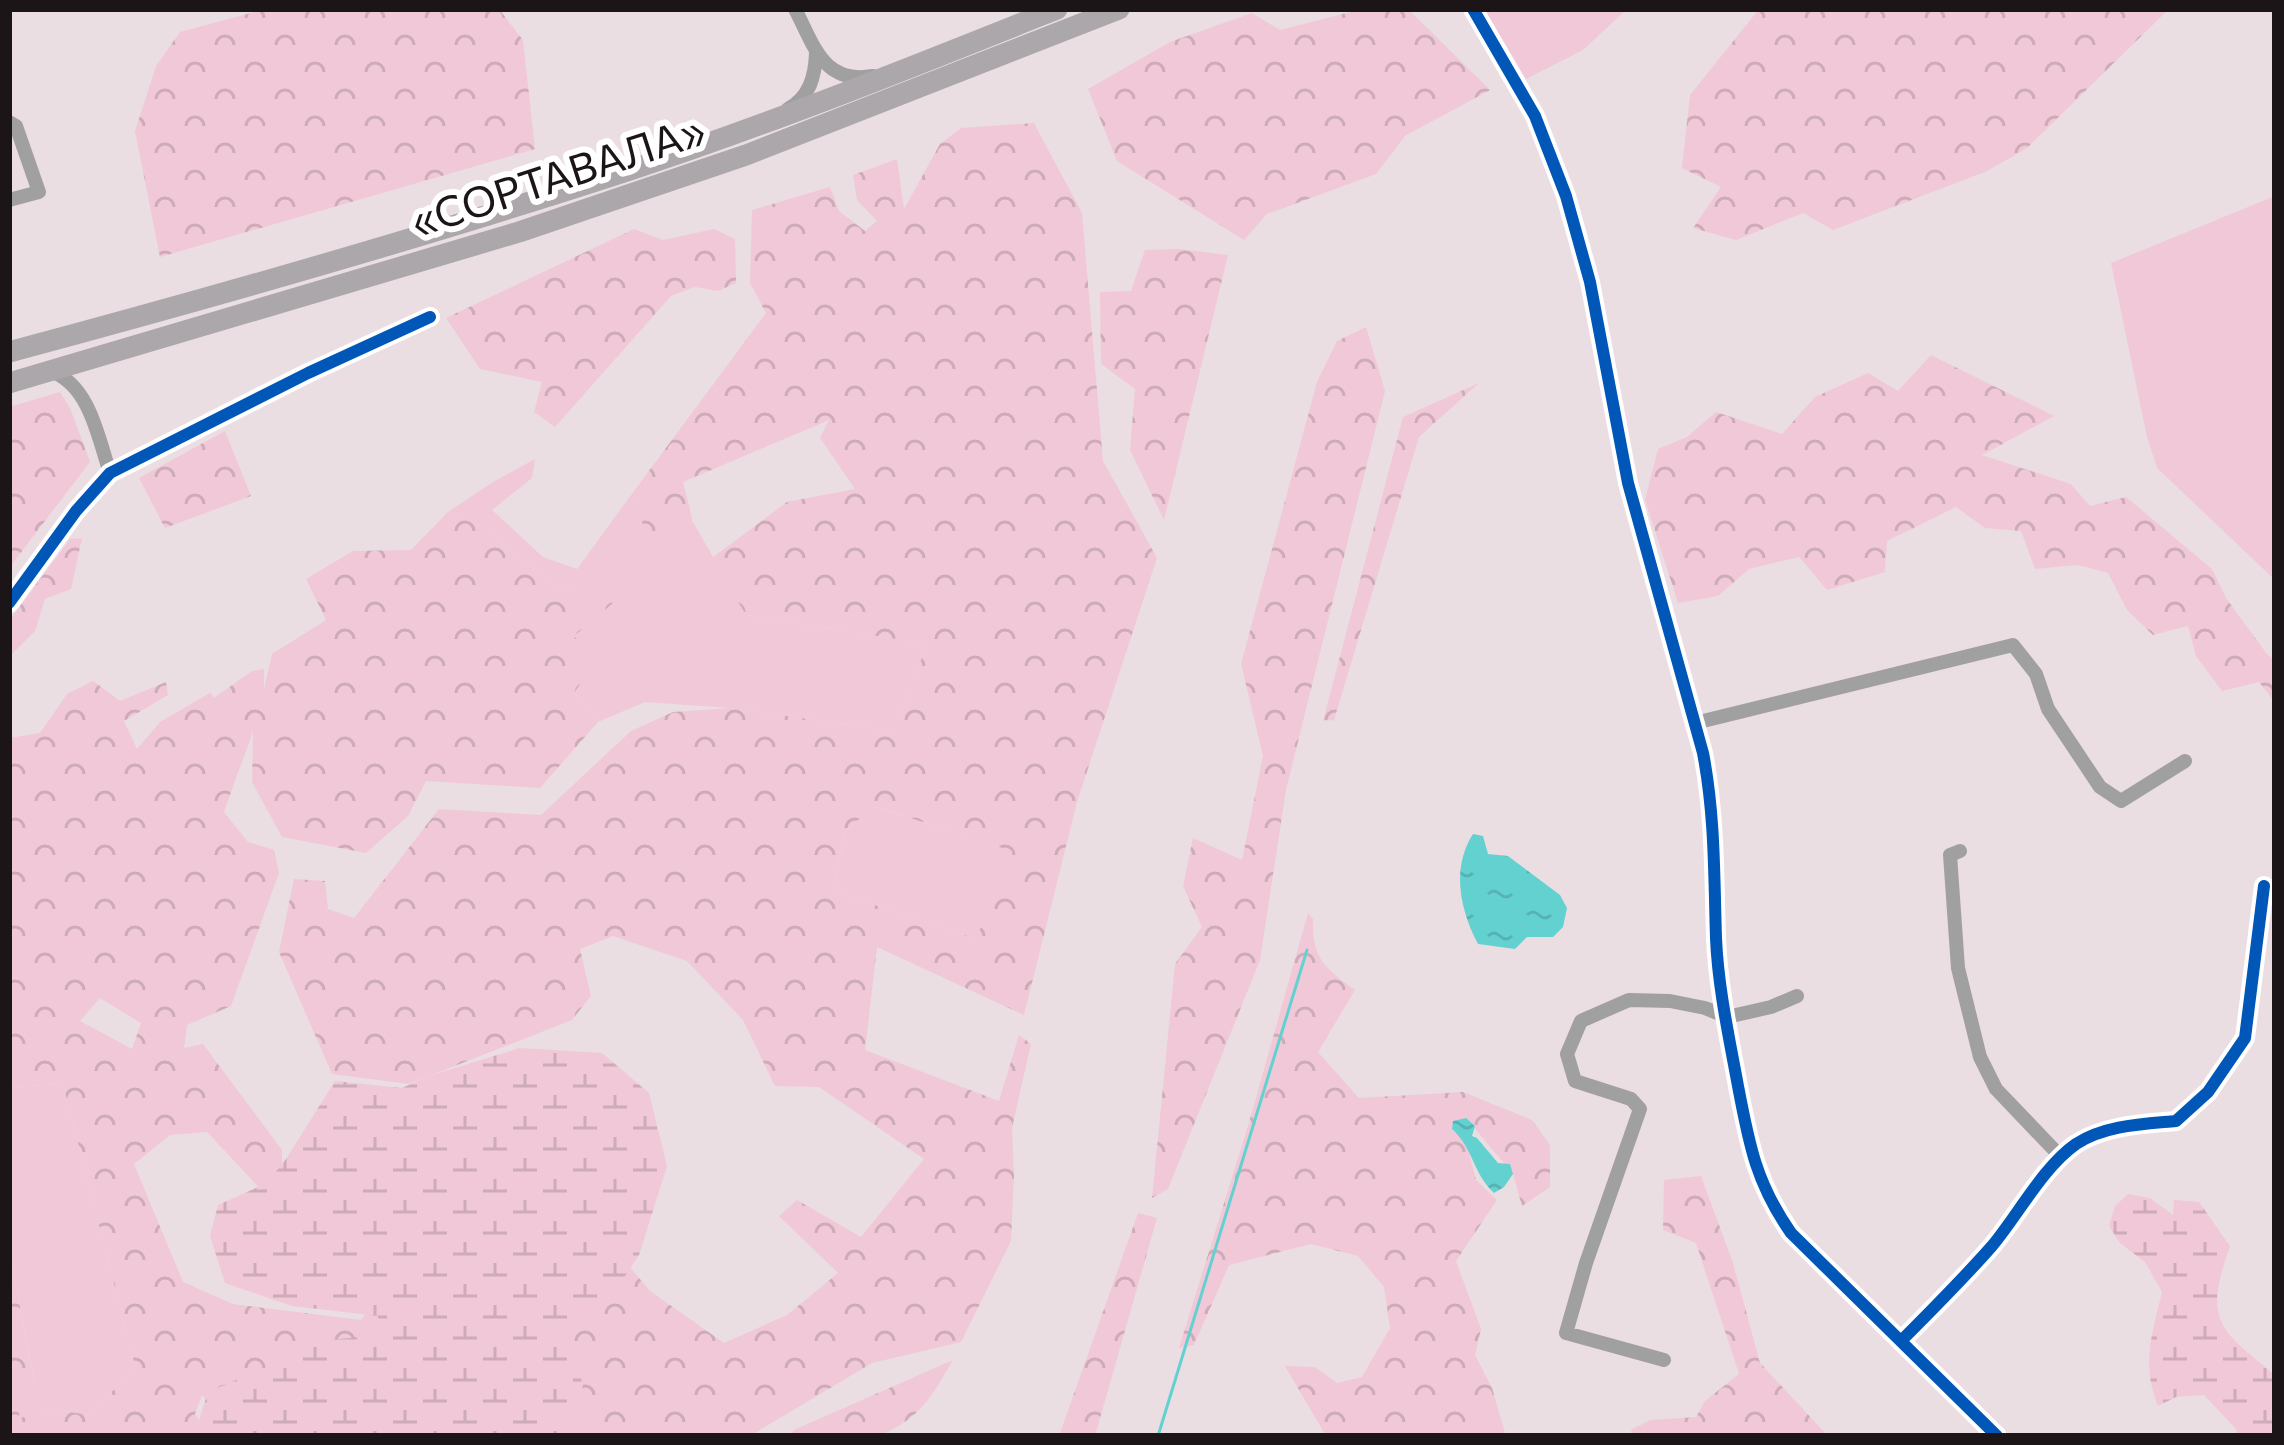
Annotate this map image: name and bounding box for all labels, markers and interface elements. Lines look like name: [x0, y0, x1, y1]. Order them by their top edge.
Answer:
street label: «СОРТАВАЛА»: [404, 102, 711, 246]

